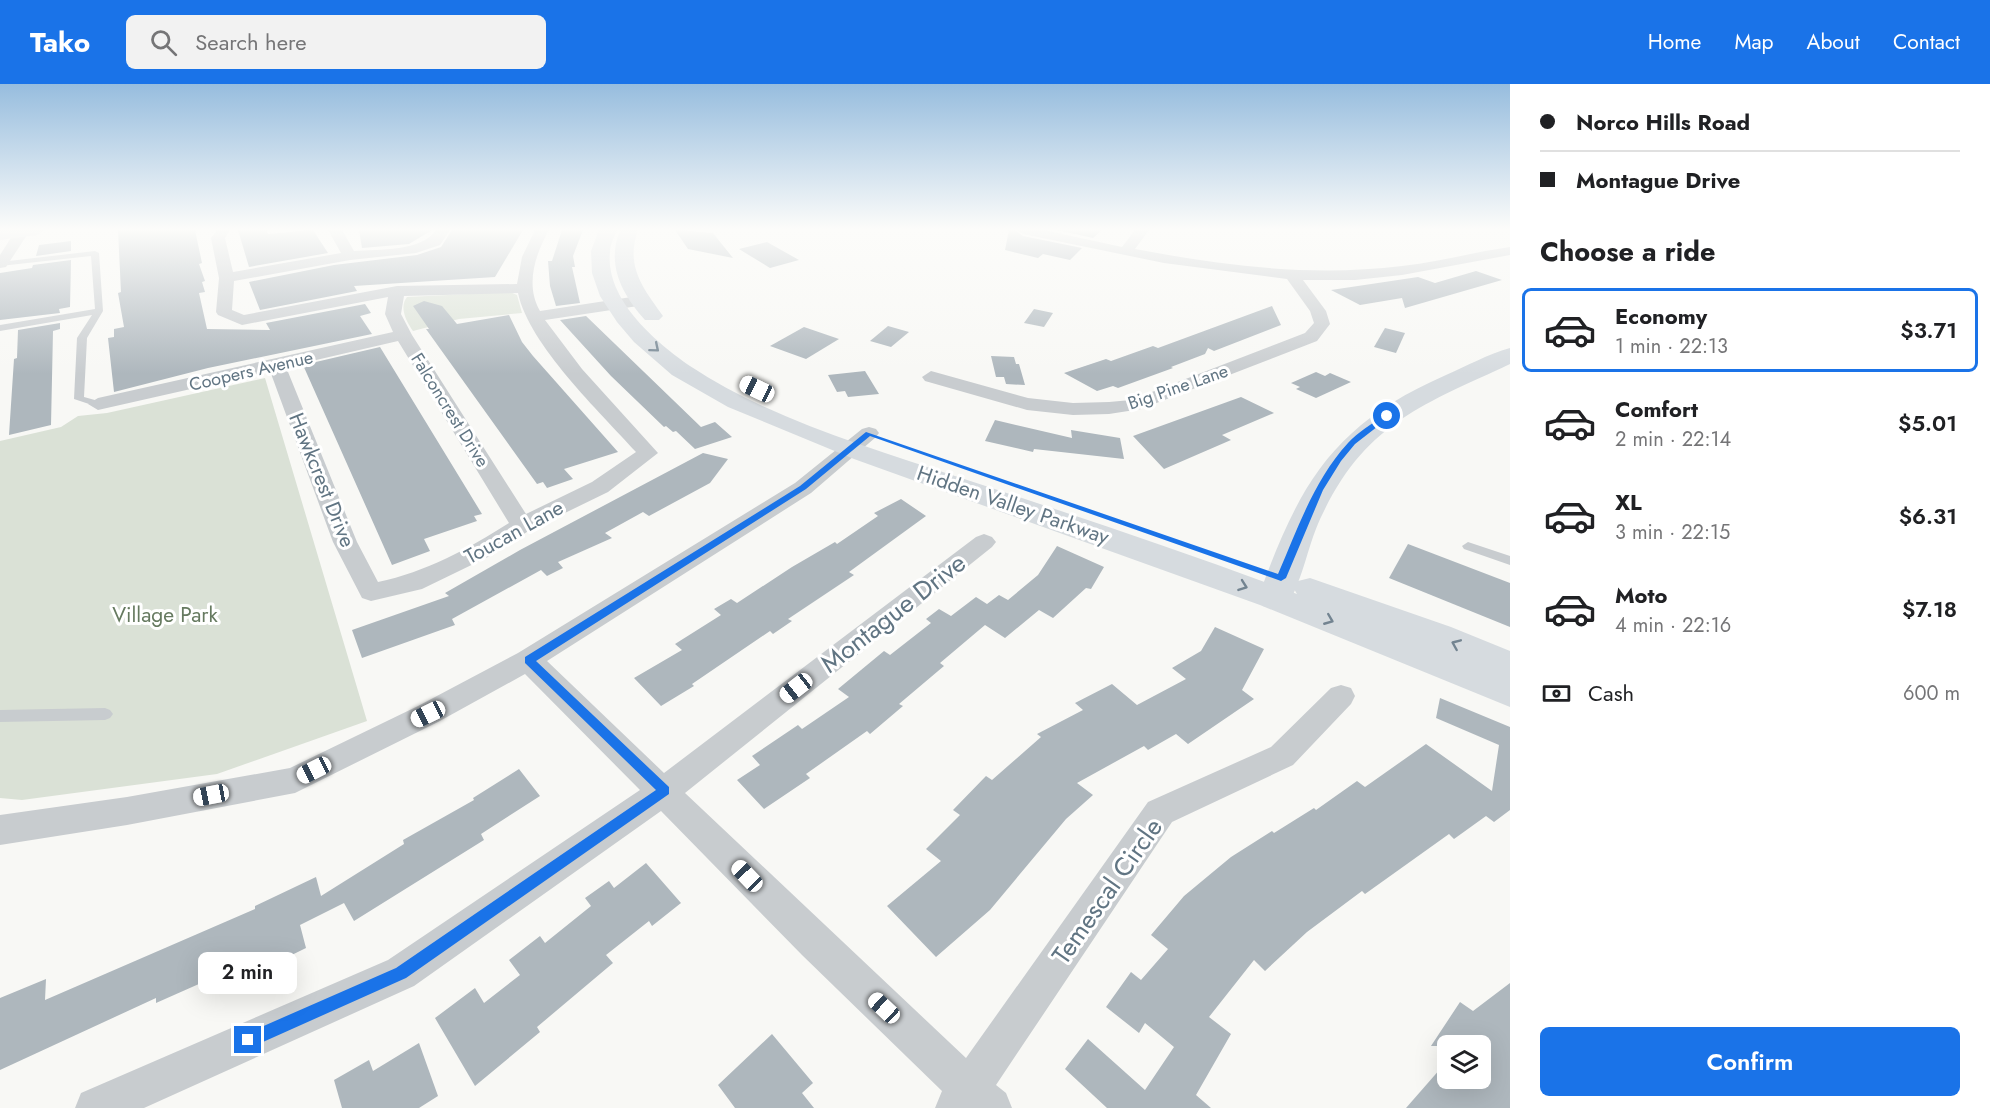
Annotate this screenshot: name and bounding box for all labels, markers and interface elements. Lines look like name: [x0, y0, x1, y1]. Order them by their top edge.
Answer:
search box: [126, 15, 546, 69]
text: Tako: [30, 22, 90, 63]
icon: search: [147, 26, 180, 59]
text: Search here: [195, 26, 307, 58]
text: Home: [1648, 27, 1701, 57]
text: Map: [1734, 27, 1774, 57]
text: About: [1807, 27, 1860, 57]
text: Contact: [1893, 27, 1960, 57]
text: Norco Hills Road: [1576, 106, 1750, 138]
text: Montague Drive: [1576, 164, 1740, 196]
text: Choose a ride: [1540, 232, 1715, 271]
text: Economy: [1615, 300, 1707, 332]
icon: car: [1543, 303, 1597, 357]
text: $3.71: [1900, 314, 1957, 346]
text: 1 min · 22:13: [1615, 332, 1728, 361]
one-way arrow: [648, 340, 659, 351]
street label: Coopers Avenue: [186, 344, 316, 398]
street label: Falconcrest Drive: [405, 348, 495, 472]
street label: Big Pine Lane: [1124, 358, 1232, 416]
car: [737, 373, 777, 405]
text: Comfort: [1615, 393, 1698, 425]
icon: car: [1543, 396, 1597, 450]
route start: [1373, 402, 1400, 429]
text: $5.01: [1898, 407, 1957, 439]
street label: Hawkcrest Drive: [281, 408, 363, 552]
text: 2 min · 22:14: [1615, 425, 1731, 454]
street label: Hidden Valley Parkway: [913, 458, 1114, 552]
text: XL: [1615, 486, 1642, 518]
icon: car: [1543, 489, 1597, 543]
street label: Toucan Lane: [459, 492, 569, 572]
text: $6.31: [1899, 500, 1957, 532]
text: 3 min · 22:15: [1615, 518, 1730, 547]
street label: Montague Drive: [812, 544, 974, 682]
one-way arrow: [1237, 579, 1248, 592]
text: Moto: [1615, 579, 1668, 611]
icon: car: [1543, 582, 1597, 636]
text: $7.18: [1902, 593, 1957, 625]
park label: Village Park: [112, 600, 219, 630]
text: 4 min · 22:16: [1615, 611, 1731, 640]
one-way arrow: [1323, 613, 1334, 625]
one-way arrow: [1451, 639, 1462, 651]
car: [776, 670, 816, 706]
icon: cash: [1540, 677, 1573, 710]
text: Cash: [1588, 677, 1634, 709]
text: 600 m: [1903, 679, 1960, 708]
car: [408, 698, 448, 730]
car: [294, 754, 334, 786]
car: [192, 783, 230, 807]
street label: Temescal Circle: [1042, 810, 1172, 972]
car: [728, 857, 766, 895]
callout: 2 min: [198, 953, 298, 995]
text: 2 min: [222, 958, 273, 987]
car: [865, 989, 903, 1027]
route end: [234, 1026, 261, 1053]
button: Confirm: [1540, 1027, 1960, 1096]
map controls: [1437, 1035, 1491, 1089]
button: layers: [1437, 1035, 1491, 1089]

